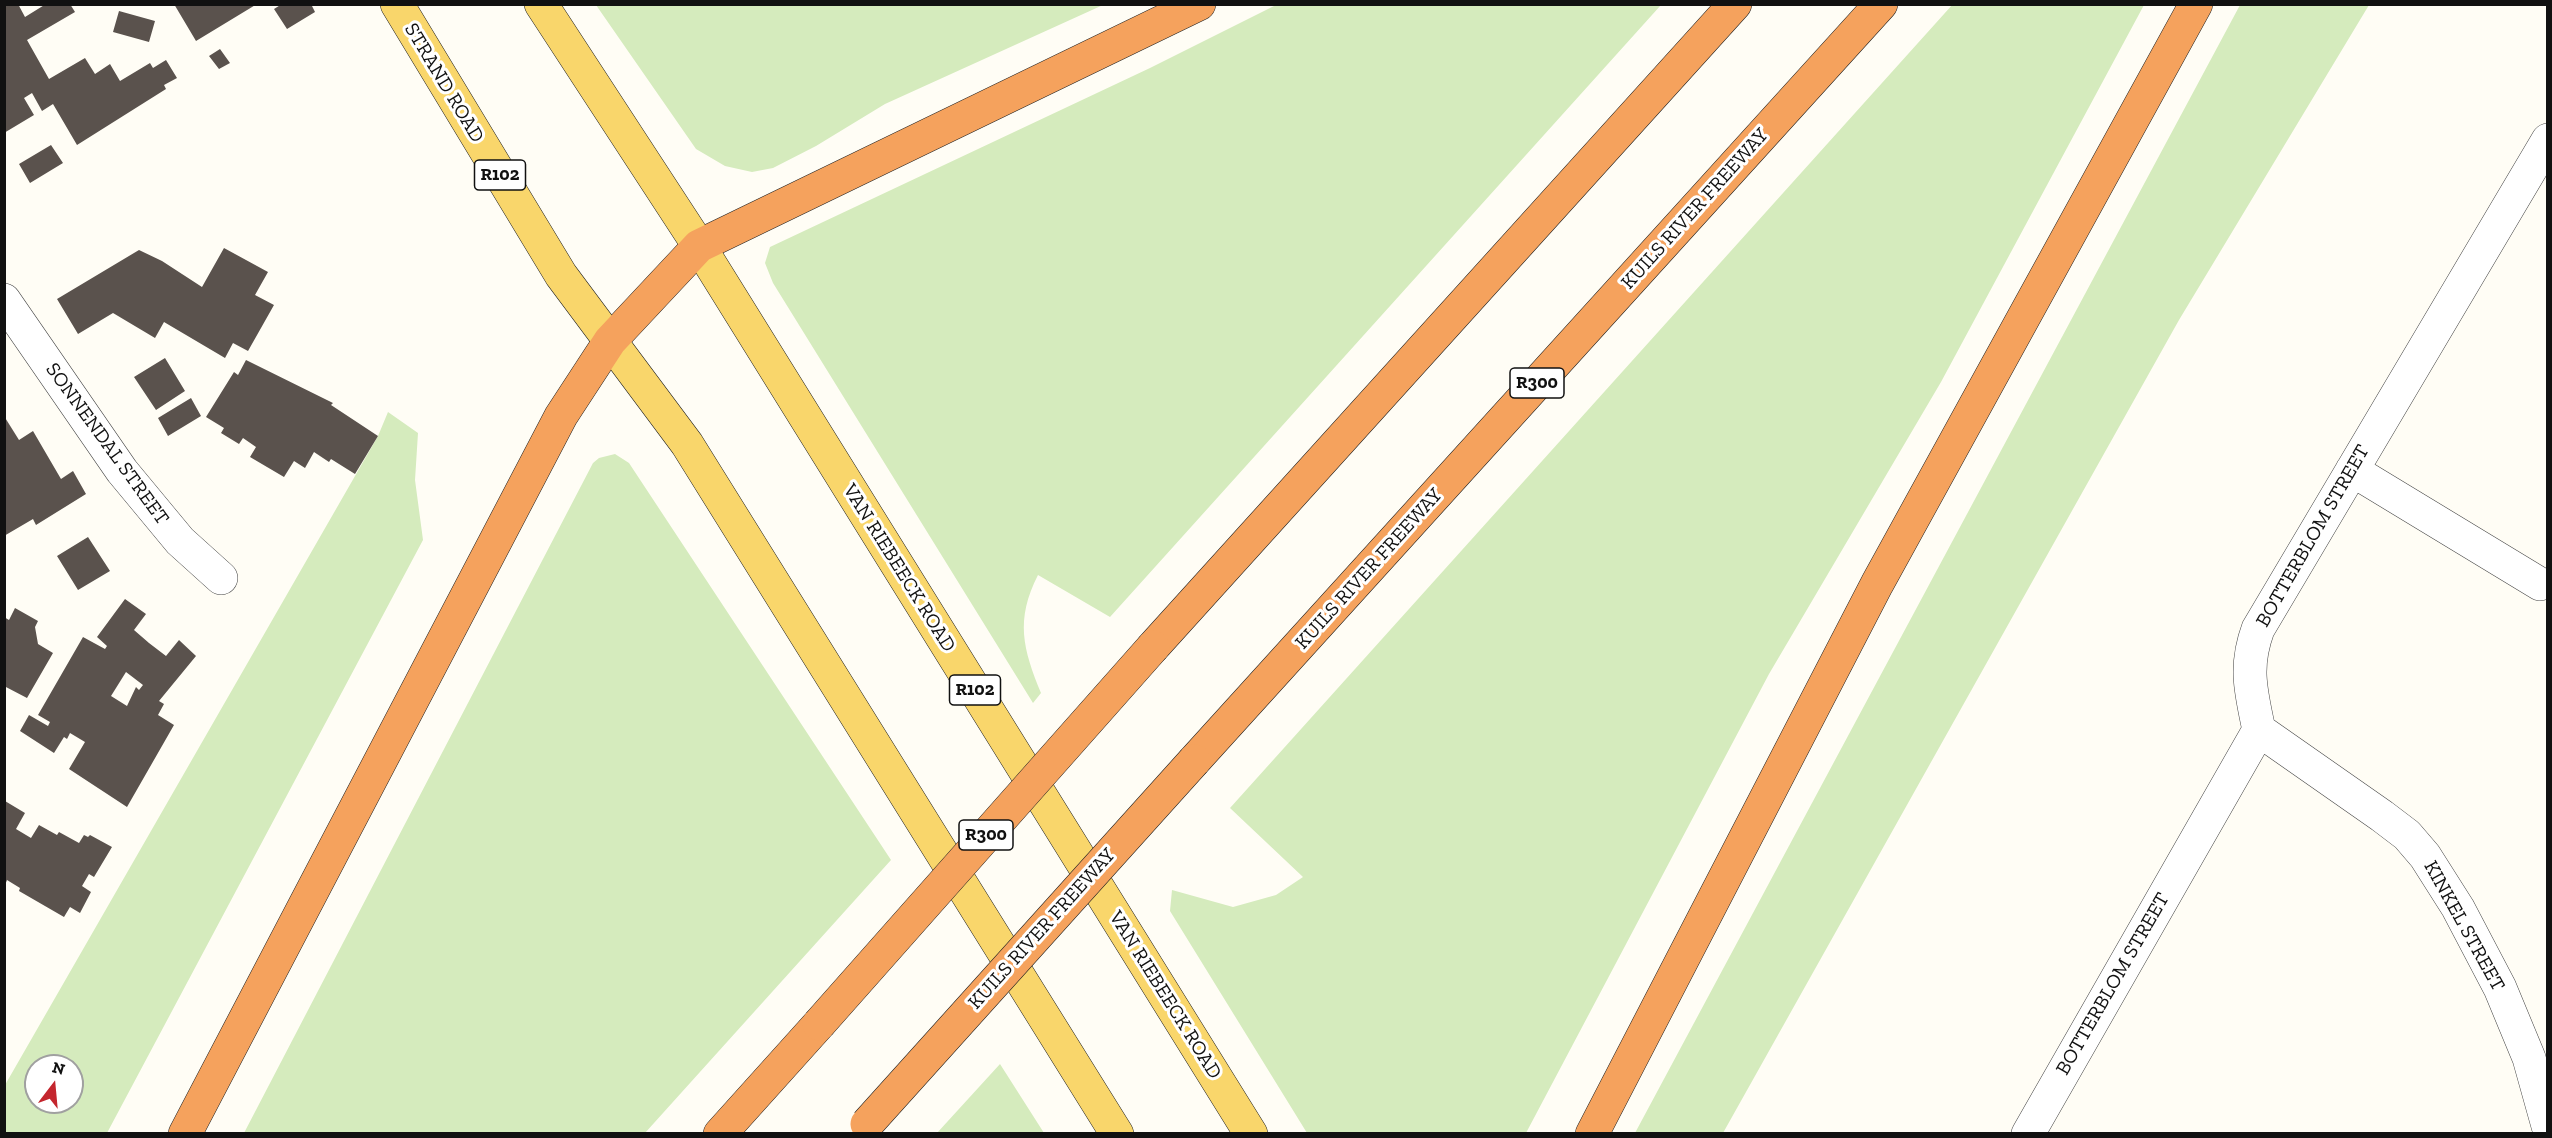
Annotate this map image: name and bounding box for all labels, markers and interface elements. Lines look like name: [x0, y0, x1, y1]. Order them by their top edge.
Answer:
street label: STRAND ROAD: [399, 19, 489, 147]
street label: KUILS RIVER FREEWAY: [1616, 124, 1774, 294]
road number: R102: [474, 160, 526, 190]
street label: SONNENDAL STREET: [40, 358, 174, 530]
road number: R300: [1510, 368, 1564, 398]
street label: BOTTERBLOM STREET: [2251, 441, 2375, 631]
street label: VAN RIEBEECK ROAD: [838, 480, 960, 656]
street label: KUILS RIVER FREEWAY: [1290, 484, 1448, 654]
road number: R102: [950, 675, 1000, 705]
road number: R300: [959, 820, 1013, 850]
street label: KUILS RIVER FREEWAY: [963, 844, 1121, 1014]
street label: KINKEL STREET: [2418, 857, 2510, 995]
street label: BOTTERBLOM STREET: [2051, 889, 2175, 1079]
street label: VAN RIEBEECK ROAD: [1104, 907, 1226, 1083]
north arrow: [24, 1054, 84, 1114]
text: N: [50, 1057, 67, 1079]

